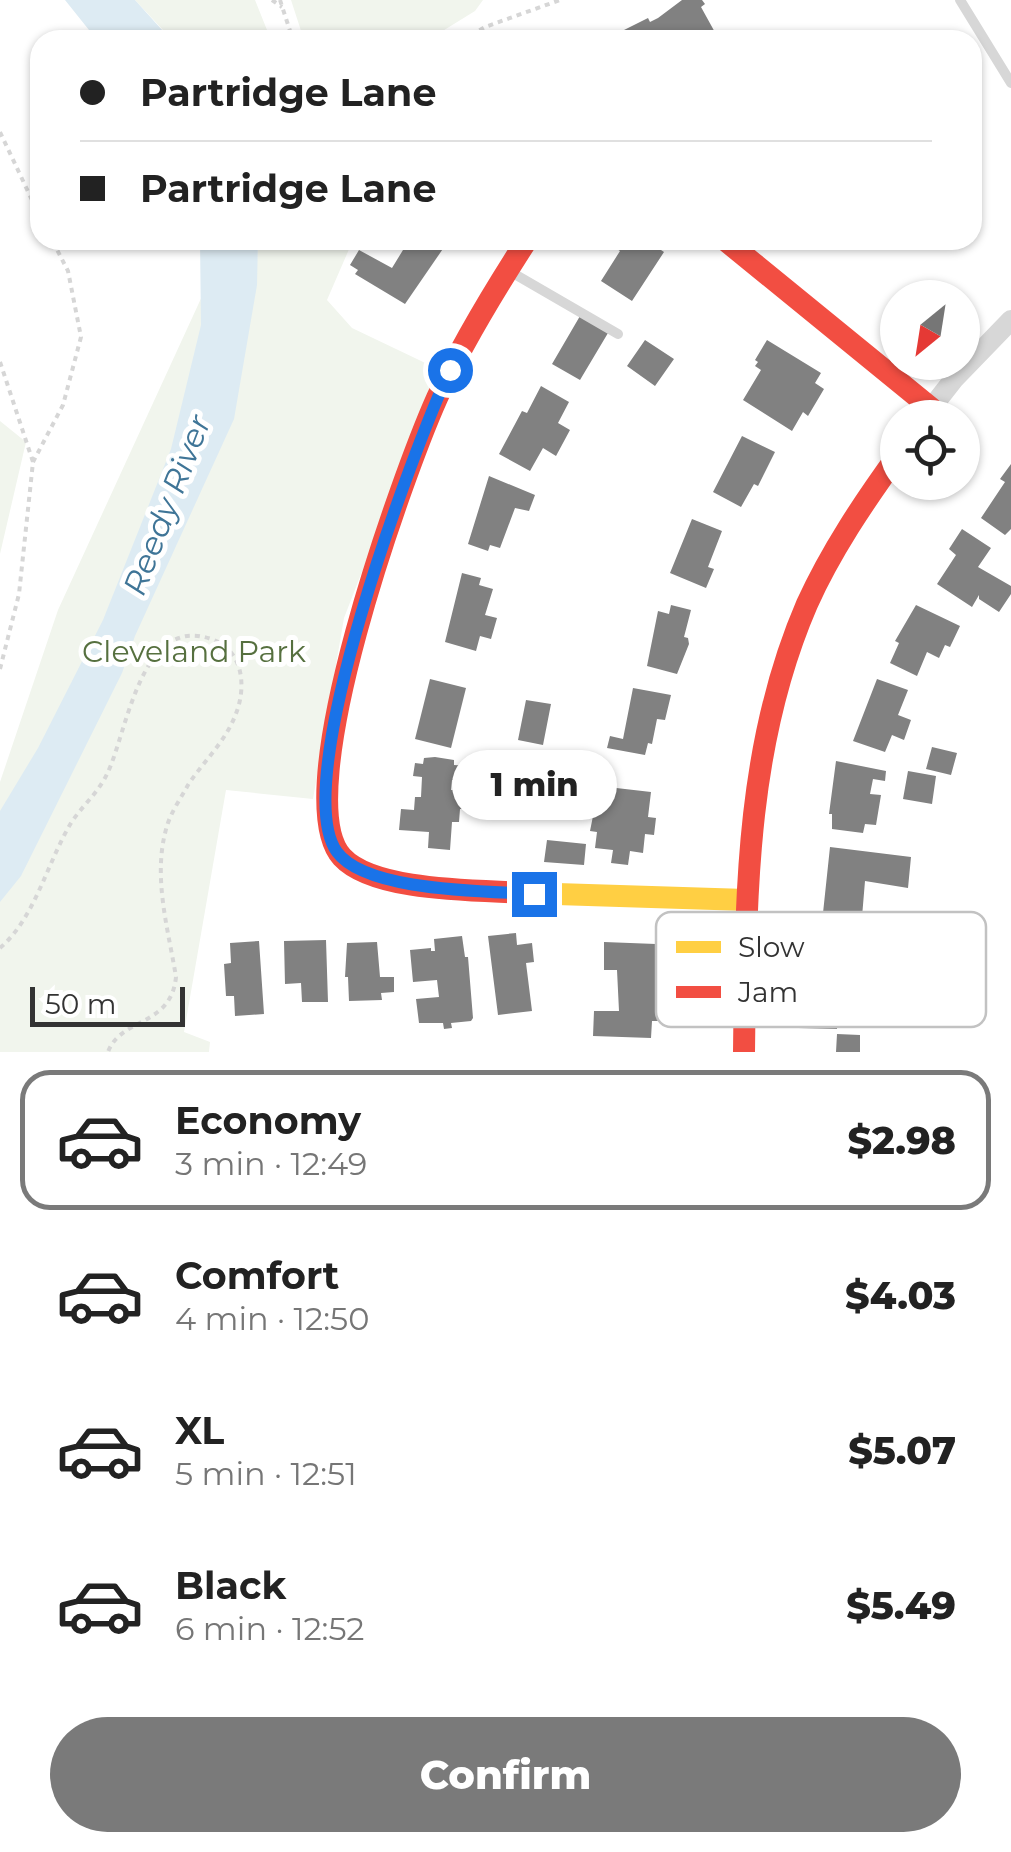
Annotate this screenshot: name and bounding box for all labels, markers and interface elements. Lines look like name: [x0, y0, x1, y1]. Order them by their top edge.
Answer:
text: Partridge Lane: [140, 69, 436, 116]
text: Partridge Lane: [140, 165, 436, 212]
north arrow: [880, 280, 980, 380]
map controls: [880, 280, 980, 500]
route start: [428, 348, 473, 393]
button: locate: [880, 400, 980, 500]
water label: Reedy River: [114, 408, 219, 600]
park label: Cleveland Park: [82, 633, 306, 670]
callout: 1 min: [452, 749, 616, 819]
text: 1 min: [490, 765, 579, 804]
route end: [512, 872, 557, 917]
legend: [656, 912, 986, 1027]
text: Slow: [738, 930, 805, 964]
text: Jam: [737, 975, 798, 1009]
scale bar: [30, 982, 185, 1026]
text: 50 m: [45, 987, 116, 1021]
icon: car: [55, 1095, 145, 1185]
text: Economy: [175, 1097, 361, 1144]
text: $2.98: [847, 1117, 956, 1164]
text: 3 min · 12:49: [175, 1144, 367, 1183]
icon: car: [55, 1250, 145, 1340]
text: Comfort: [175, 1252, 339, 1299]
text: $4.03: [845, 1272, 956, 1319]
text: 4 min · 12:50: [175, 1299, 369, 1338]
icon: car: [55, 1405, 145, 1495]
text: XL: [175, 1407, 224, 1454]
text: $5.07: [848, 1427, 956, 1474]
text: 5 min · 12:51: [175, 1454, 357, 1493]
icon: car: [55, 1560, 145, 1650]
text: Black: [175, 1562, 286, 1609]
text: $5.49: [846, 1582, 956, 1629]
text: 6 min · 12:52: [175, 1609, 365, 1648]
button: Confirm: [50, 1717, 961, 1832]

